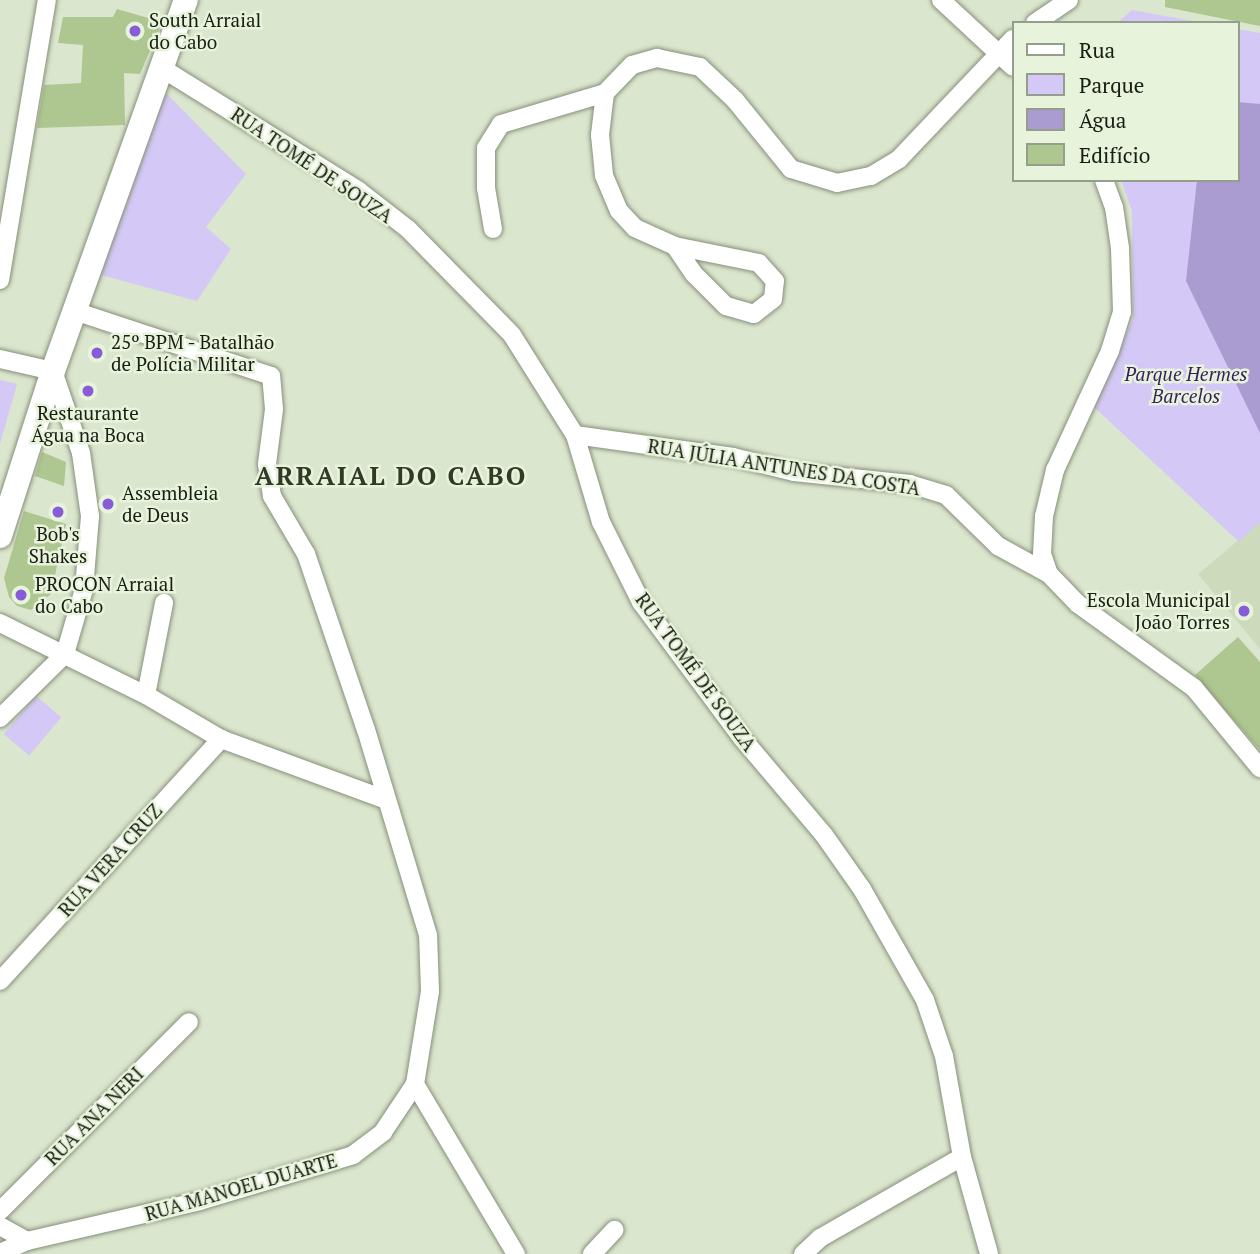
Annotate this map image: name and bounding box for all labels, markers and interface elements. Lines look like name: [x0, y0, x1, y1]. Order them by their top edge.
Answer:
place label: South Arraial do Cabo: [149, 9, 262, 53]
legend: [1012, 21, 1239, 182]
marker: South Arraial do Cabo: [127, 23, 143, 39]
text: Rua: [1079, 36, 1115, 64]
text: Parque: [1079, 71, 1144, 99]
street label: RUA TOMÉ DE SOUZA: [227, 102, 397, 228]
text: Água: [1079, 106, 1126, 134]
text: Edifício: [1079, 141, 1150, 169]
place label: 25º BPM - Batalhão de Polícia Militar: [111, 331, 276, 375]
marker: 25º BPM - Batalhão de Polícia Militar: [89, 345, 105, 361]
park label: Parque Hermes Barcelos: [1124, 363, 1248, 407]
marker: Restaurante Água na Boca: [80, 383, 96, 399]
place label: Restaurante Água na Boca: [31, 402, 145, 446]
street label: RUA JÚLIA ANTUNES DA COSTA: [645, 434, 923, 500]
district label: ARRAIAL DO CABO: [257, 460, 525, 492]
place label: Assembleia de Deus: [122, 482, 218, 526]
marker: Assembleia de Deus: [100, 496, 116, 512]
marker: Bob's Shakes: [50, 504, 66, 520]
place label: Bob's Shakes: [29, 523, 87, 567]
place label: PROCON Arraial do Cabo: [35, 573, 174, 617]
marker: PROCON Arraial do Cabo: [13, 587, 29, 603]
street label: RUA TOMÉ DE SOUZA: [631, 588, 761, 756]
place label: Escola Municipal João Torres: [1087, 589, 1230, 633]
marker: Escola Municipal João Torres: [1236, 603, 1252, 619]
street label: RUA VERA CRUZ: [53, 799, 167, 921]
street label: RUA ANA NERI: [40, 1062, 148, 1170]
street label: RUA MANOEL DUARTE: [142, 1149, 340, 1225]

